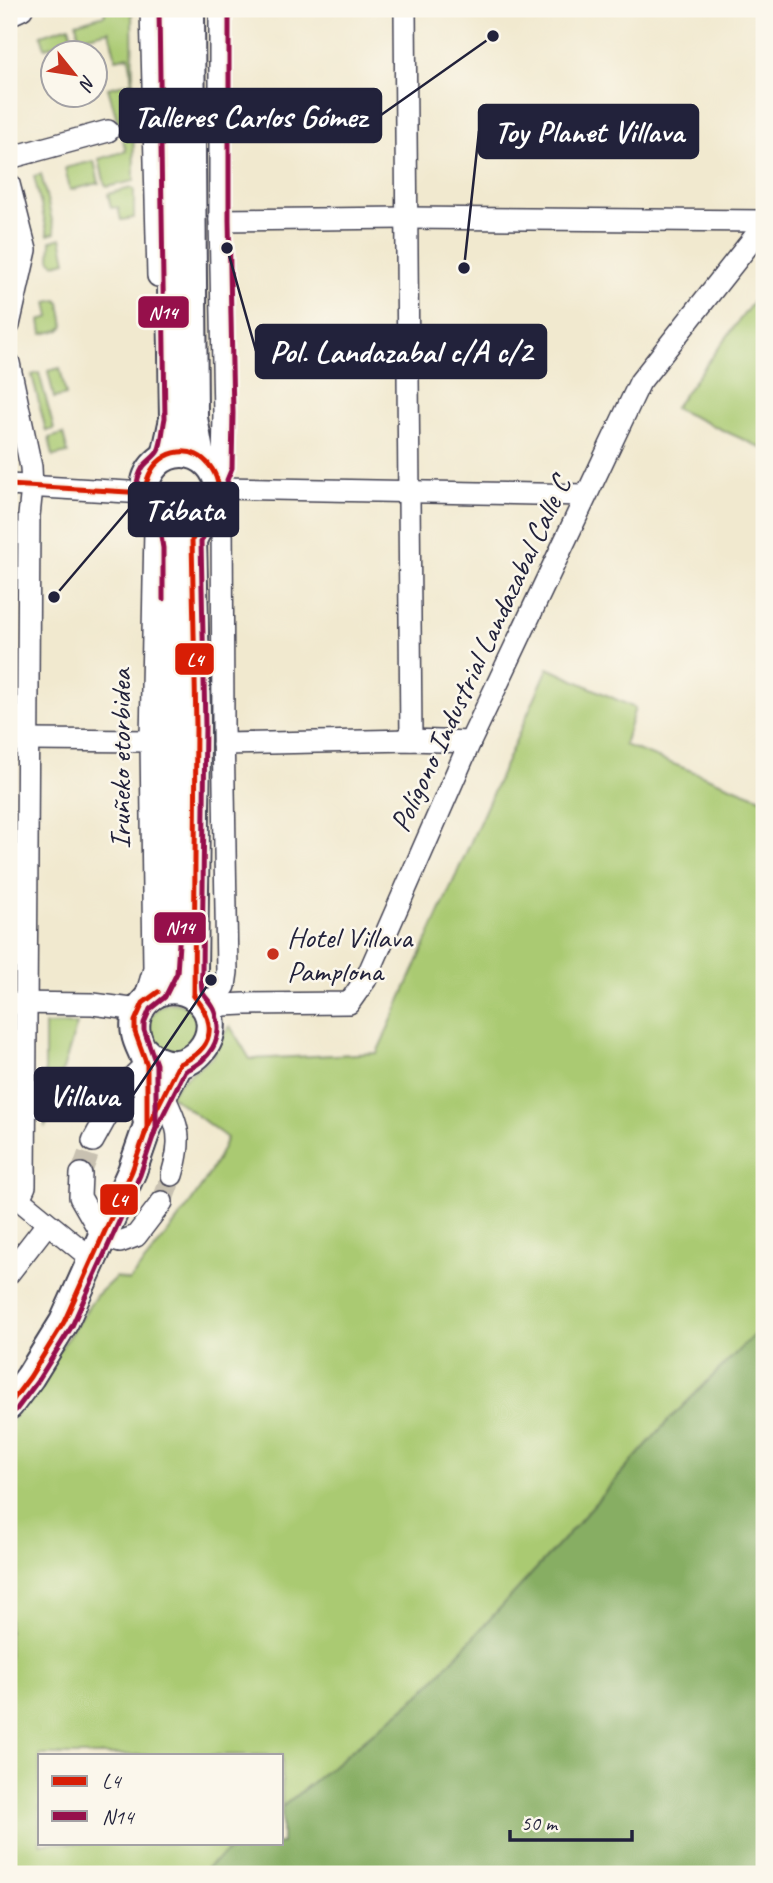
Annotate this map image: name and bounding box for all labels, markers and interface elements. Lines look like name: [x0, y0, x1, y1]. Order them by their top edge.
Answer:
north arrow: [38, 38, 108, 108]
text: N: [73, 71, 101, 96]
callout: Talleres Carlos Gómez: [120, 89, 381, 142]
text: Talleres Carlos Gómez: [134, 96, 370, 137]
callout: Toy Planet Villava: [479, 105, 698, 158]
text: Toy Planet Villava: [494, 111, 686, 152]
line badge: N14: [137, 295, 190, 329]
text: N14: [149, 301, 180, 325]
callout: Pol. Landazabal c/A c/2: [256, 325, 546, 378]
text: Pol. Landazabal c/A c/2: [270, 331, 535, 372]
street label: Polígono Industrial Landazabal Calle C: [381, 467, 581, 838]
callout: Tábata: [129, 483, 238, 536]
text: Tábata: [144, 489, 227, 530]
line badge: L4: [174, 642, 215, 676]
text: L4: [187, 648, 206, 672]
street label: Iruñeko etorbidea: [101, 667, 139, 849]
line badge: N14: [153, 911, 207, 944]
text: N14: [166, 916, 197, 940]
place label: Hotel Villava Pamplona: [287, 918, 414, 990]
marker: Hotel Villava Pamplona: [265, 946, 281, 962]
callout: Villava: [35, 1068, 133, 1121]
text: Villava: [49, 1075, 122, 1116]
line badge: L4: [99, 1183, 139, 1216]
text: L4: [111, 1188, 130, 1212]
legend: [38, 1754, 284, 1844]
text: L4: [102, 1768, 123, 1794]
scale bar: [510, 1799, 633, 1843]
text: N14: [102, 1804, 136, 1830]
text: 50 m: [521, 1810, 559, 1836]

